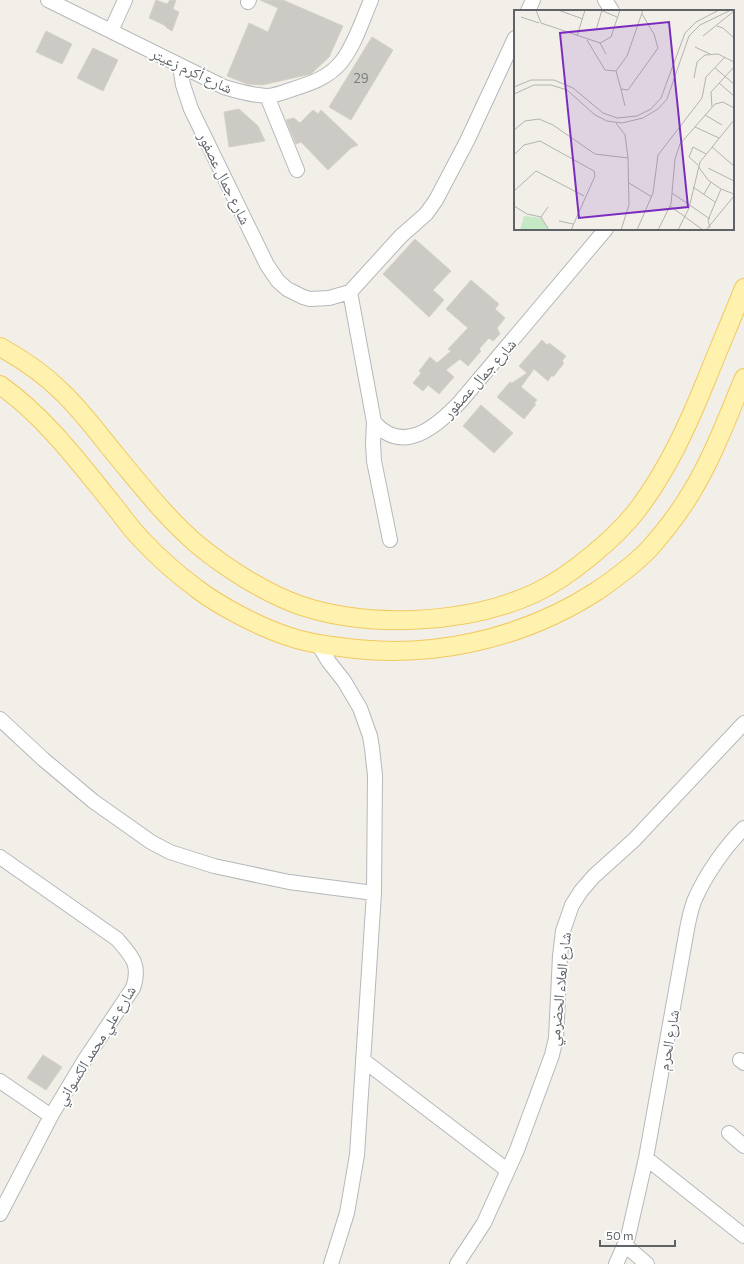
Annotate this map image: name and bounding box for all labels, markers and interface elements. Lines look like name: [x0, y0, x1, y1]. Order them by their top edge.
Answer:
inset map: [514, 10, 734, 230]
street label: شارع أكرم زعيتر: [147, 43, 236, 99]
house number: 29: [353, 70, 369, 86]
street label: شارع جمال عصفور: [193, 128, 255, 228]
street label: شارع جمال عصفور: [438, 335, 521, 423]
street label: شارع العلاء الحضرمي: [544, 931, 578, 1047]
street label: شارع علي محمد الكسواني: [51, 982, 142, 1110]
street label: شارع الحرم: [654, 1008, 684, 1072]
scale bar: [600, 1222, 675, 1248]
text: 50 m: [606, 1228, 634, 1242]

